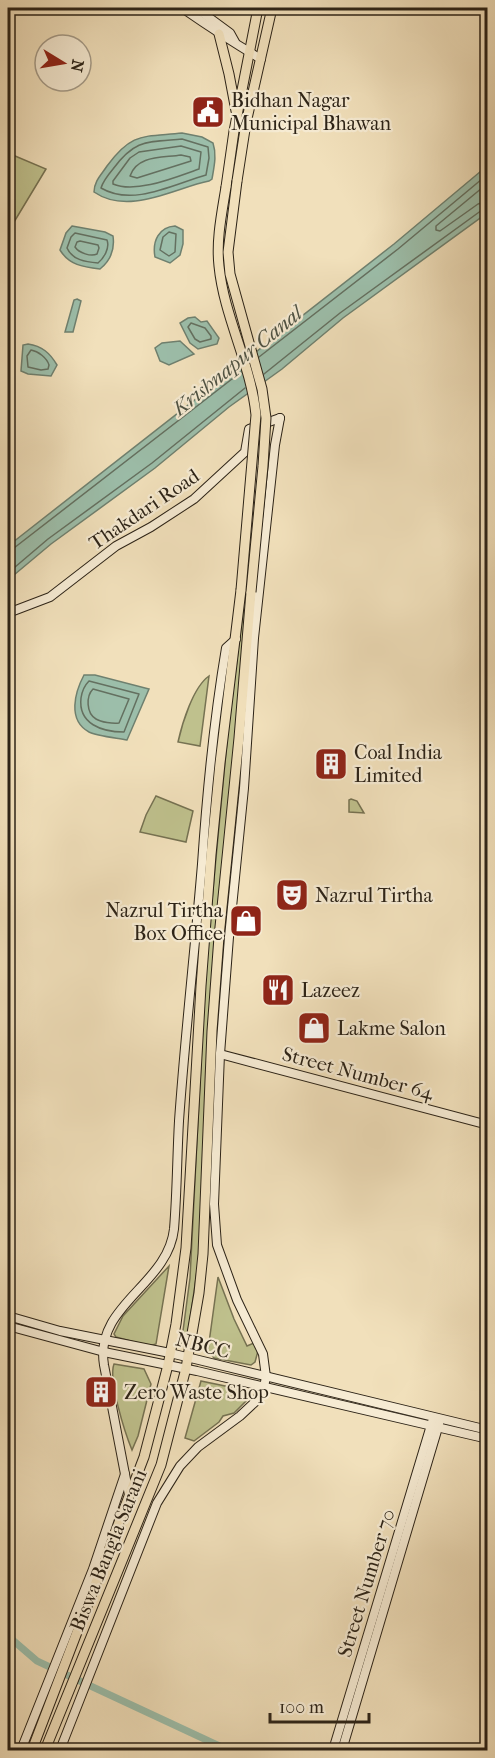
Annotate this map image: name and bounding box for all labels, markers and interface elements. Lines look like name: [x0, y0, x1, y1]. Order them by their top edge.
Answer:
north arrow: [33, 33, 93, 93]
text: N: [67, 58, 88, 74]
place label: Bidhan Nagar Municipal Bhawan: [231, 89, 391, 135]
public building icon: Bidhan Nagar Municipal Bhawan: [190, 94, 226, 130]
water label: Krishnapur Canal: [166, 300, 309, 422]
street label: Thakdari Road: [85, 464, 205, 555]
place label: Coal India Limited: [354, 741, 443, 787]
building icon: Coal India Limited: [313, 746, 349, 782]
theatre icon: Nazrul Tirtha: [274, 877, 310, 913]
place label: Nazrul Tirtha: [315, 884, 434, 907]
place label: Nazrul Tirtha Box Office: [105, 899, 224, 945]
shop icon: Nazrul Tirtha Box Office: [228, 903, 264, 939]
restaurant icon: Lazeez: [260, 972, 296, 1008]
place label: Lazeez: [301, 979, 360, 1002]
shop icon: Lakme Salon: [296, 1010, 332, 1046]
place label: Lakme Salon: [337, 1017, 446, 1040]
street label: Street Number 64: [280, 1042, 437, 1105]
street label: NBCC: [173, 1328, 232, 1363]
building icon: Zero Waste Shop: [83, 1374, 119, 1410]
place label: Zero Waste Shop: [124, 1381, 269, 1404]
street label: Biswa Bangla Sarani: [65, 1466, 152, 1635]
street label: Street Number 70: [333, 1506, 400, 1660]
scale bar: [270, 1686, 369, 1724]
text: 100 m: [279, 1697, 324, 1718]

